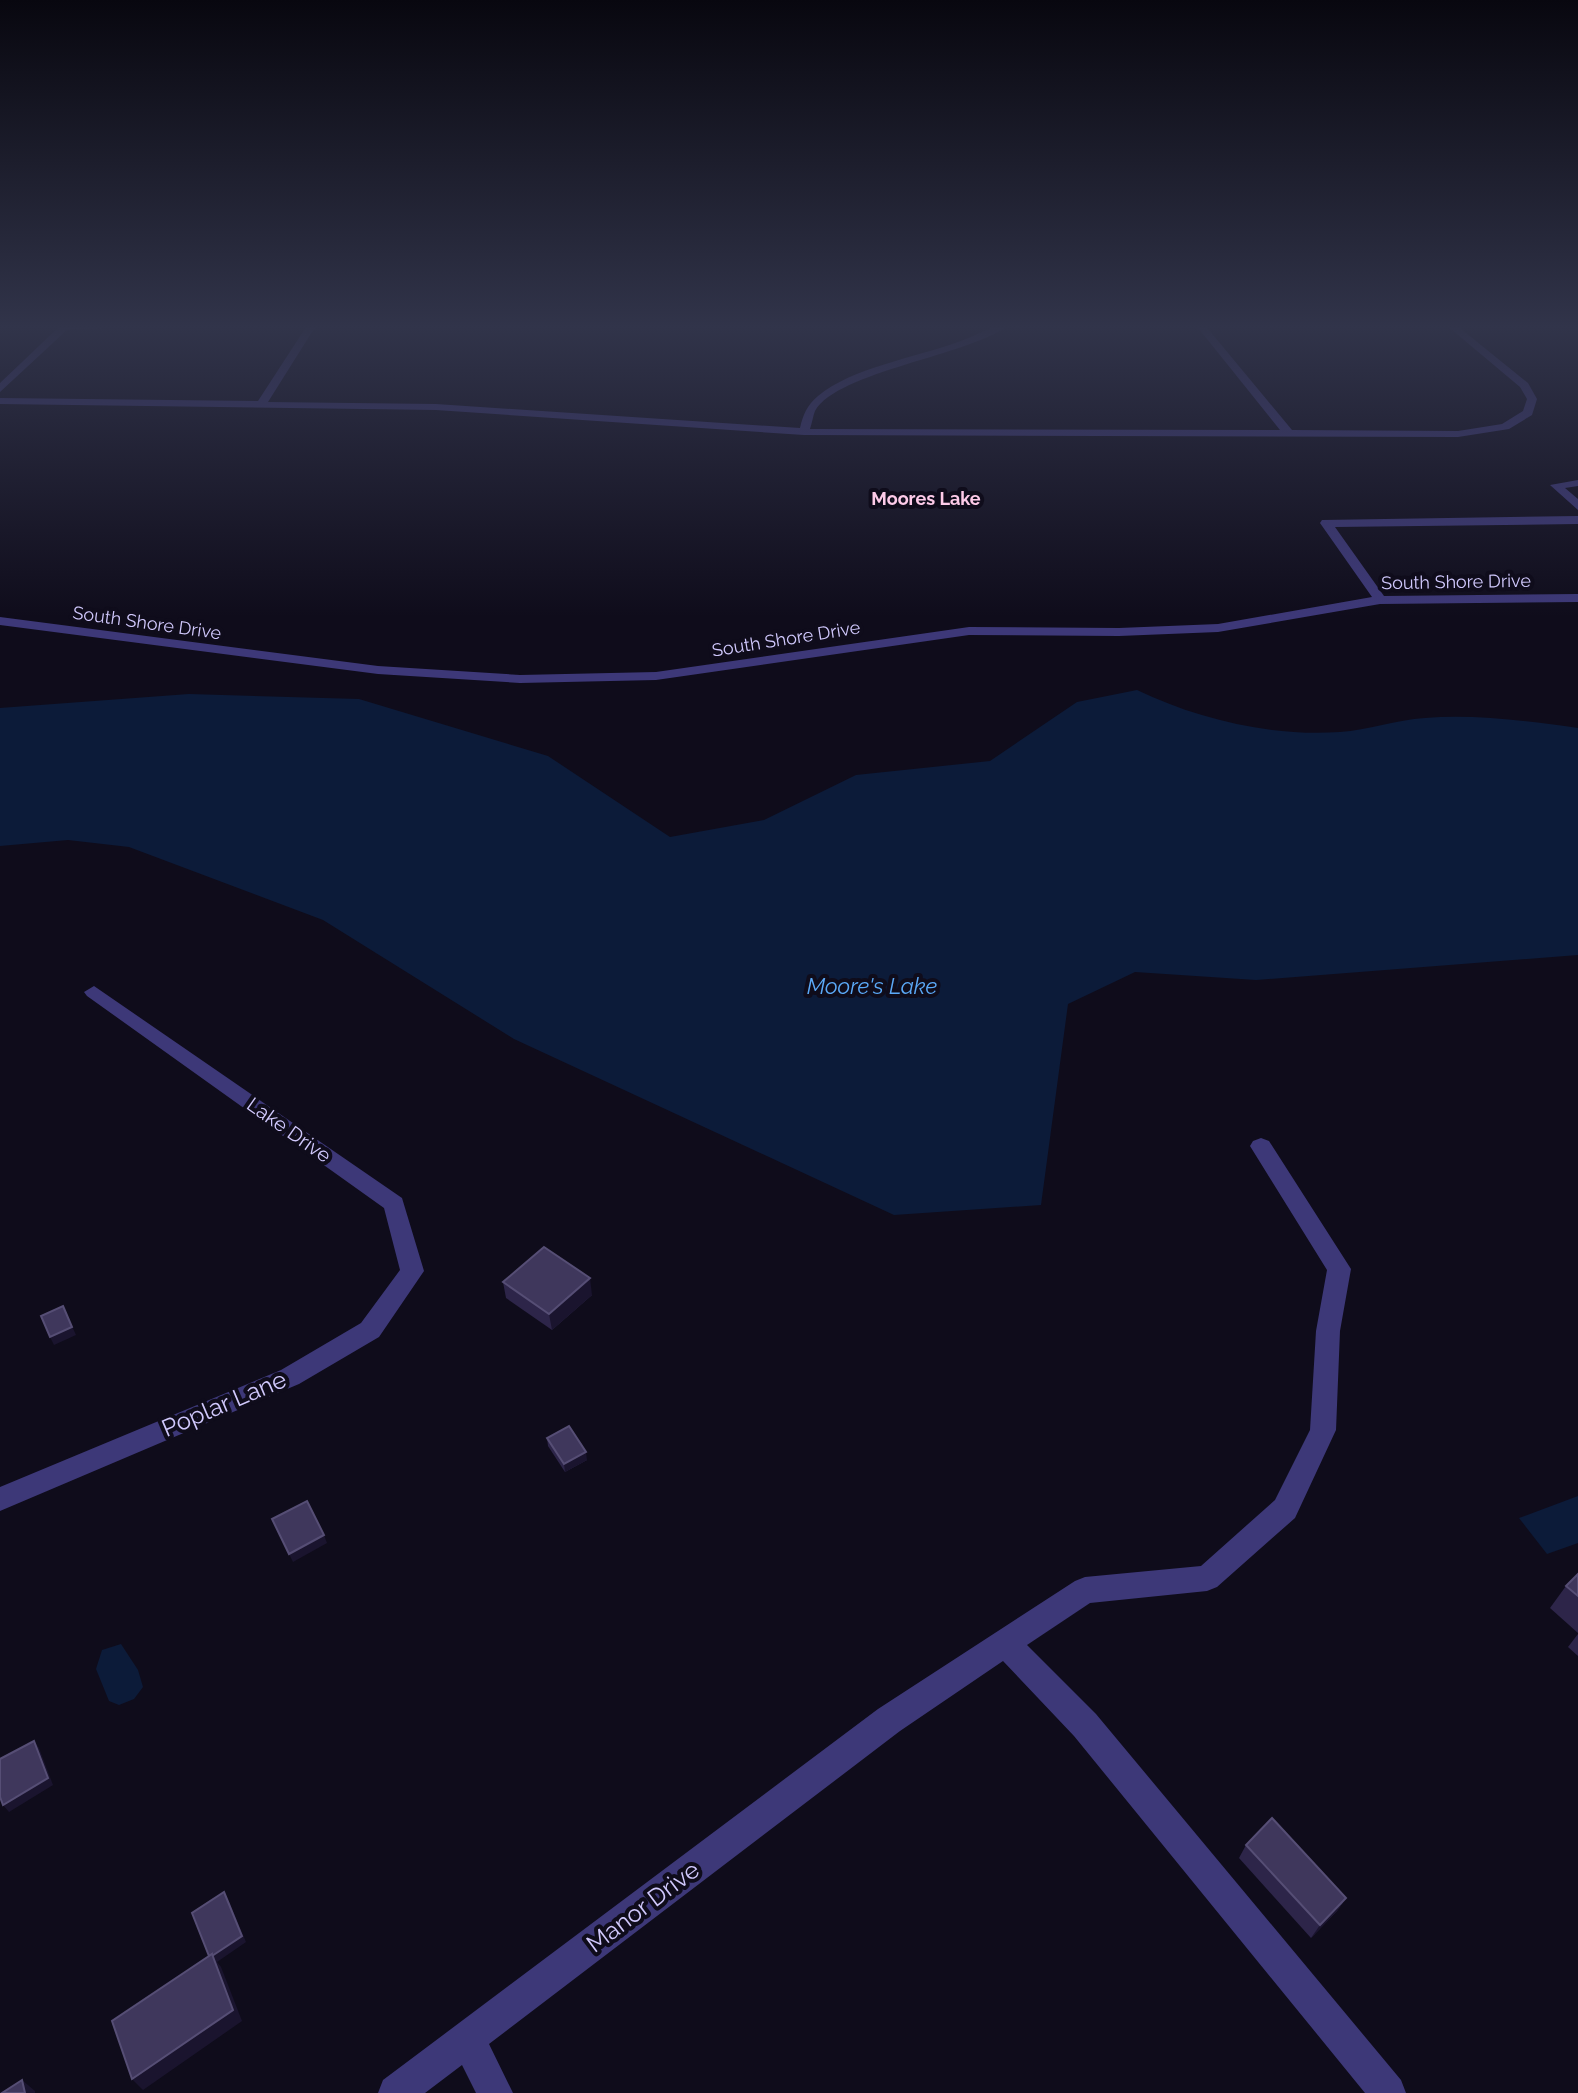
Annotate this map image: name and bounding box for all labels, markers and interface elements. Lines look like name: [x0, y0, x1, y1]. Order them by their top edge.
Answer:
district label: Moores Lake: [871, 488, 981, 509]
street label: South Shore Drive: [1381, 570, 1531, 593]
street label: South Shore Drive: [71, 602, 223, 643]
street label: South Shore Drive: [710, 616, 862, 661]
water label: Moore's Lake: [807, 973, 938, 999]
street label: Lake Drive: [242, 1092, 336, 1168]
street label: Poplar Lane: [157, 1364, 290, 1443]
street label: Manor Drive: [581, 1855, 705, 1958]

